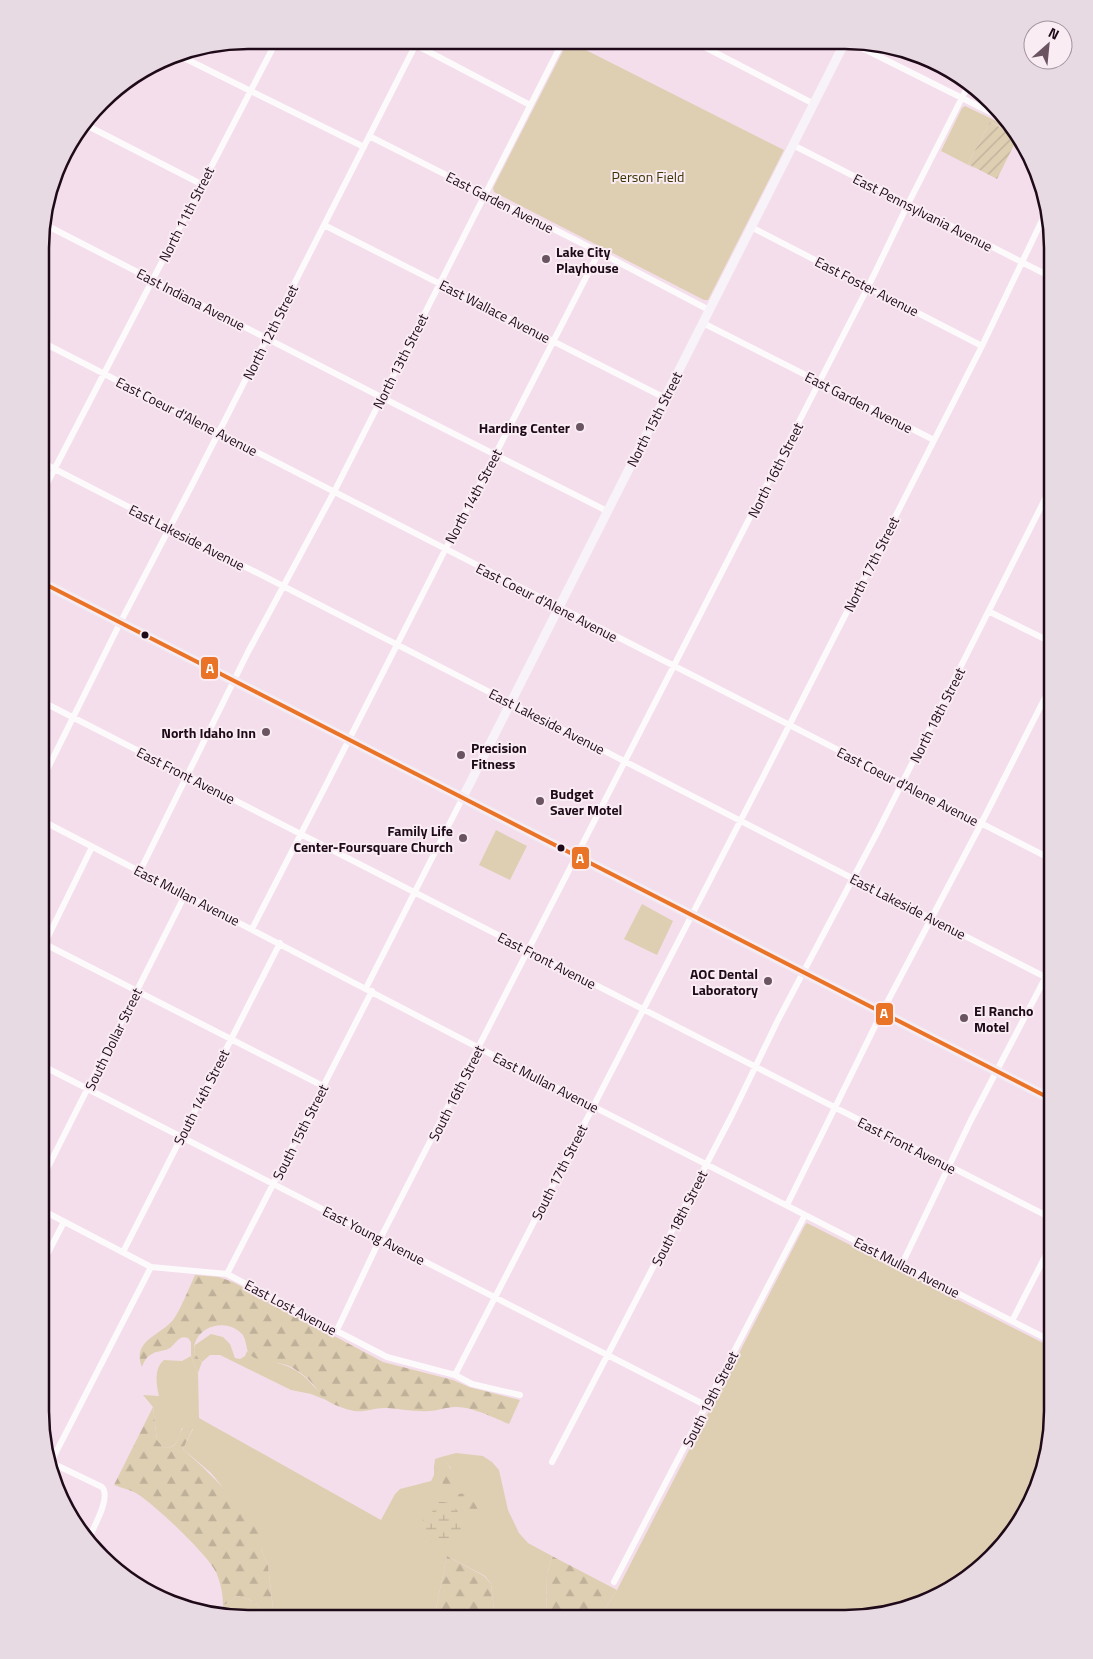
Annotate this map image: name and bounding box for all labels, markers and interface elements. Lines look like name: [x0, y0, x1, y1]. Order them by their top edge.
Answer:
north arrow: [1023, 20, 1073, 70]
text: N: [1045, 21, 1063, 45]
street label: North 11th Street: [153, 163, 219, 265]
street label: East Garden Avenue: [442, 166, 558, 238]
park label: Person Field: [612, 166, 684, 187]
street label: East Pennsylvania Avenue: [850, 168, 996, 256]
place label: Lake City Playhouse: [556, 241, 619, 278]
street label: East Foster Avenue: [811, 251, 923, 321]
marker: Lake City Playhouse: [540, 253, 552, 265]
street label: East Indiana Avenue: [133, 263, 249, 335]
street label: East Wallace Avenue: [436, 274, 554, 348]
street label: North 12th Street: [237, 281, 303, 383]
street label: North 13th Street: [367, 310, 433, 412]
street label: East Garden Avenue: [801, 366, 917, 438]
street label: North 15th Street: [621, 368, 687, 470]
street label: East Coeur d'Alene Avenue: [113, 371, 261, 461]
place label: Harding Center: [479, 417, 570, 438]
street label: North 16th Street: [742, 419, 808, 521]
marker: Harding Center: [574, 421, 586, 433]
street label: North 14th Street: [439, 445, 507, 547]
street label: East Lakeside Avenue: [125, 499, 249, 575]
street label: North 17th Street: [838, 513, 904, 615]
street label: East Coeur d'Alene Avenue: [473, 557, 621, 647]
unlabelled marker: [140, 630, 150, 640]
line badge: A: [200, 656, 219, 680]
text: A: [206, 657, 215, 678]
street label: North 18th Street: [904, 664, 970, 766]
street label: East Lakeside Avenue: [485, 683, 609, 759]
place label: North Idaho Inn: [161, 722, 256, 743]
marker: North Idaho Inn: [260, 726, 272, 738]
place label: Precision Fitness: [471, 737, 527, 774]
street label: East Front Avenue: [133, 741, 239, 809]
street label: East Coeur d'Alene Avenue: [834, 741, 982, 831]
marker: Precision Fitness: [455, 749, 467, 761]
place label: Budget Saver Motel: [550, 783, 622, 820]
marker: Budget Saver Motel: [534, 795, 546, 807]
place label: Family Life Center-Foursquare Church: [293, 820, 453, 857]
marker: Family Life Center-Foursquare Church: [457, 832, 469, 844]
unlabelled marker: [556, 843, 566, 853]
line badge: A: [571, 846, 590, 870]
text: A: [576, 847, 585, 868]
street label: East Mullan Avenue: [130, 859, 244, 931]
street label: East Lakeside Avenue: [846, 868, 970, 944]
street label: East Front Avenue: [494, 926, 600, 994]
place label: AOC Dental Laboratory: [690, 963, 758, 1000]
marker: AOC Dental Laboratory: [762, 975, 774, 987]
street label: South Dollar Street: [79, 984, 147, 1094]
place label: El Rancho Motel: [974, 1000, 1034, 1037]
line badge: A: [875, 1002, 894, 1026]
text: A: [880, 1002, 889, 1023]
marker: El Rancho Motel: [958, 1012, 970, 1024]
street label: South 16th Street: [423, 1041, 489, 1145]
street label: South 14th Street: [168, 1045, 234, 1149]
street label: East Mullan Avenue: [489, 1046, 603, 1118]
street label: South 15th Street: [267, 1080, 333, 1184]
street label: East Front Avenue: [854, 1111, 960, 1179]
street label: South 17th Street: [526, 1120, 592, 1224]
street label: South 18th Street: [646, 1166, 712, 1270]
street label: East Young Avenue: [319, 1200, 429, 1270]
street label: East Mullan Avenue: [850, 1231, 964, 1303]
street label: East Lost Avenue: [241, 1274, 341, 1340]
street label: South 19th Street: [677, 1347, 743, 1451]

